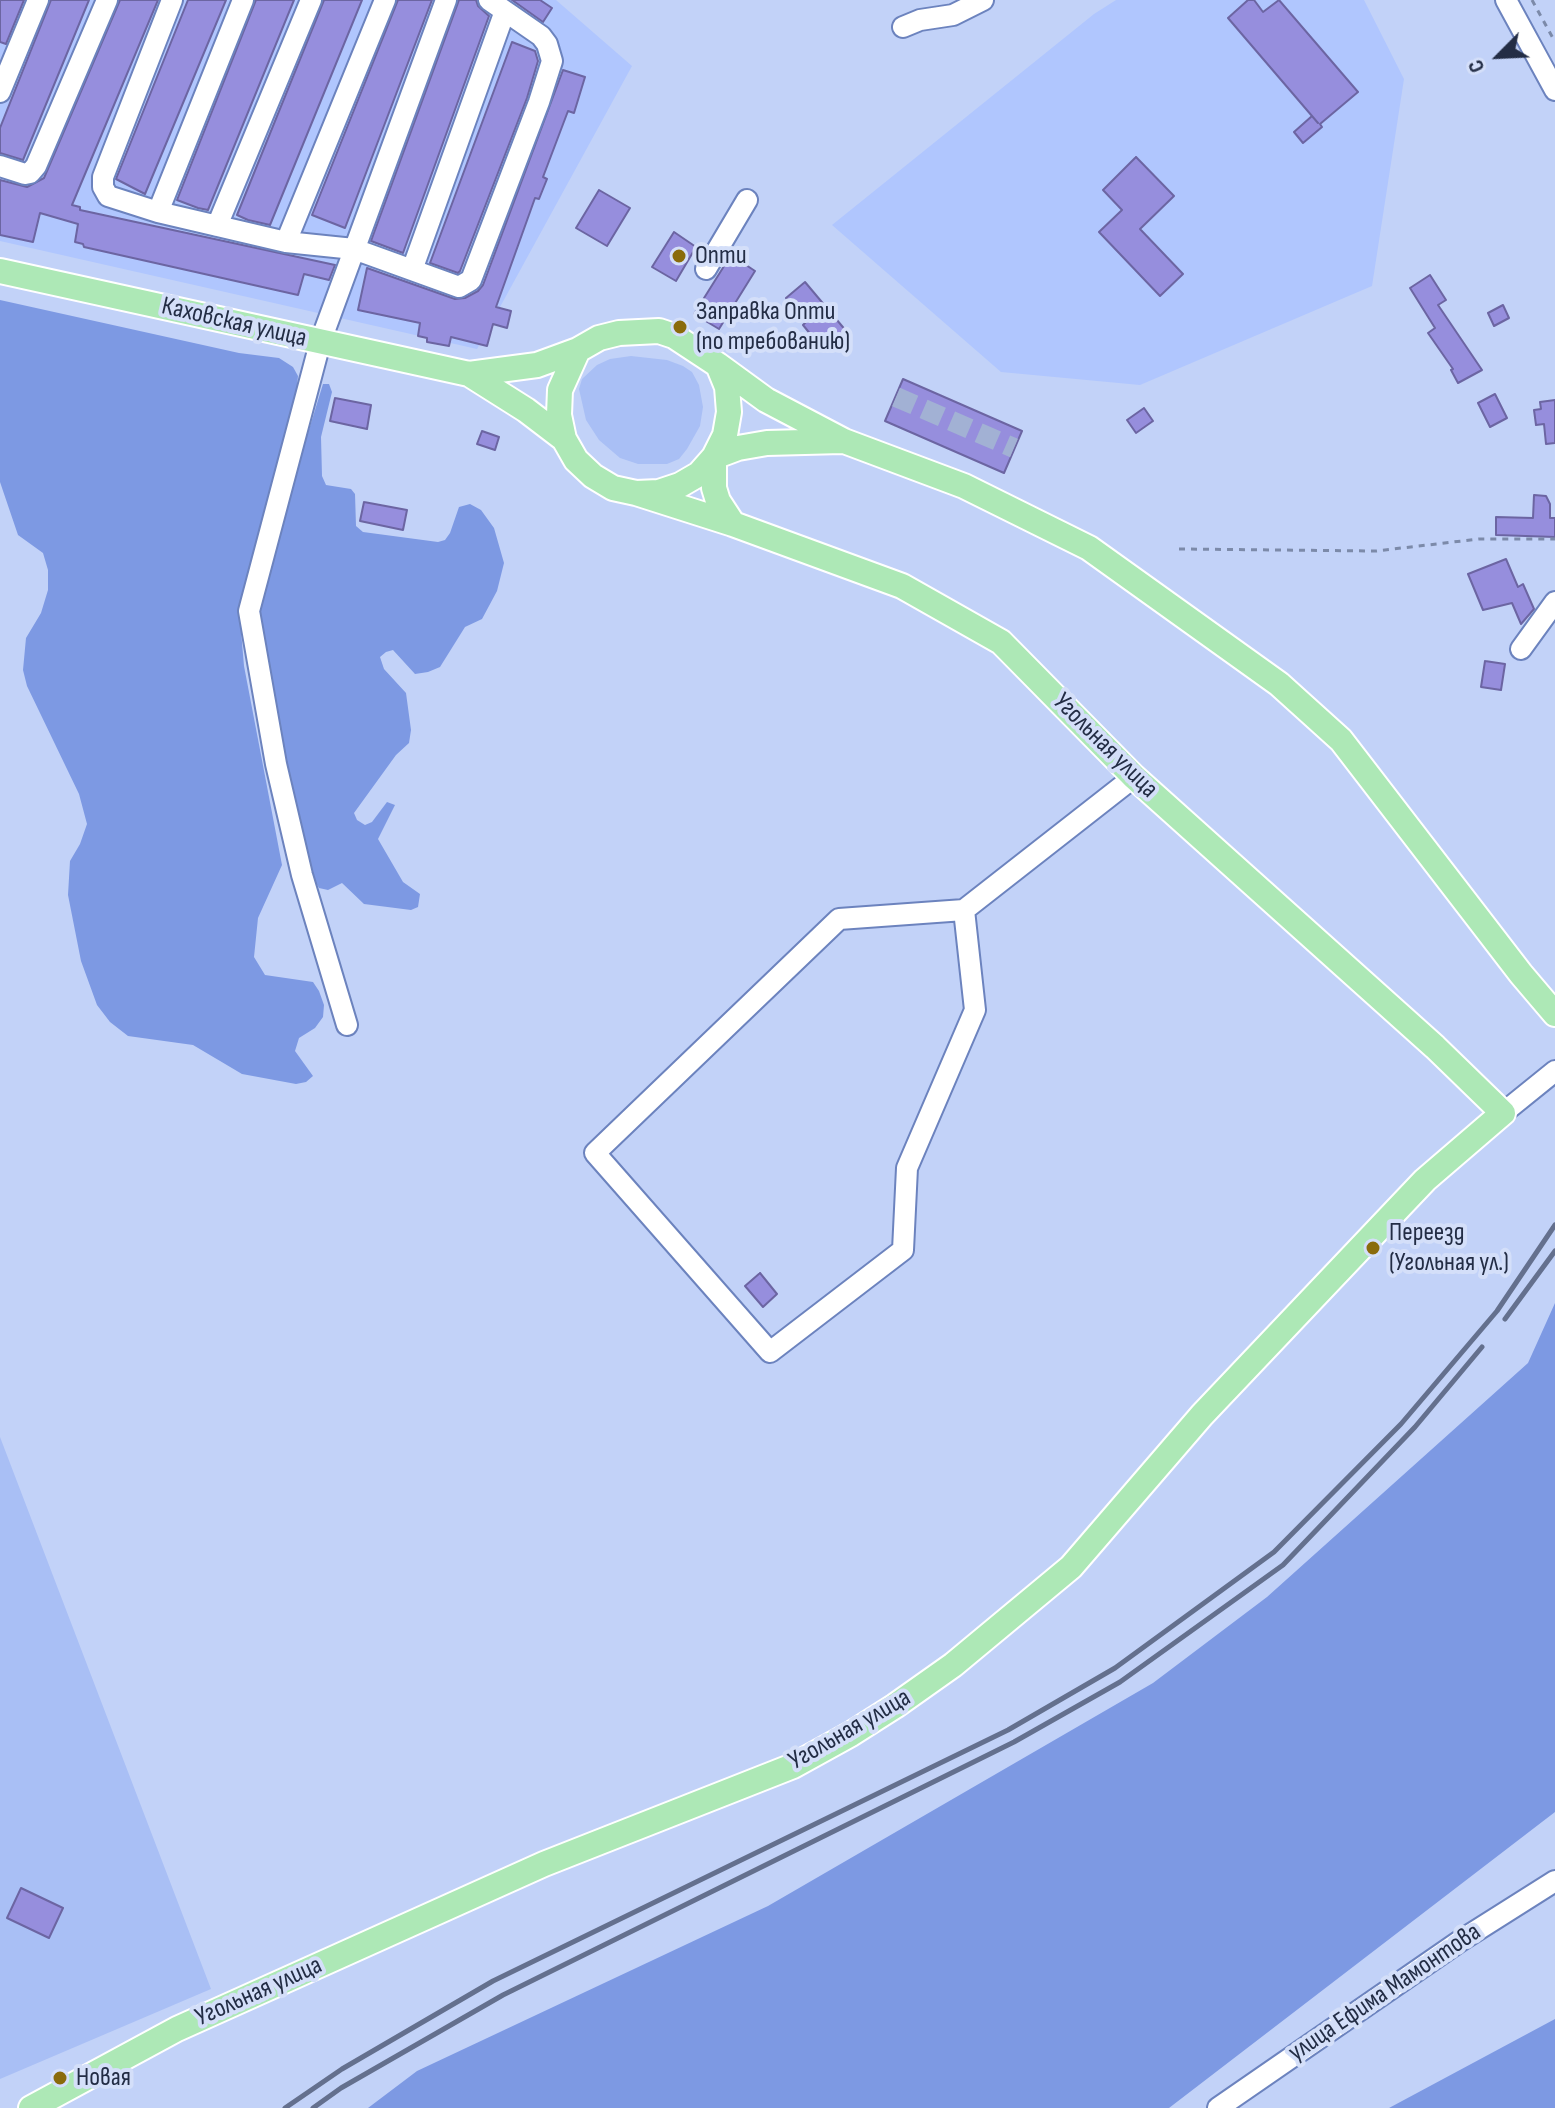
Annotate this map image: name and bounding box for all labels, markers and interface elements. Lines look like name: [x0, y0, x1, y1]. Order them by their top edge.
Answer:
north arrow: [1459, 16, 1539, 96]
text: С: [1462, 55, 1491, 77]
place label: Опти: [695, 240, 747, 272]
marker: Опти: [670, 247, 688, 265]
street label: Каховская улица: [159, 291, 309, 355]
place label: Заправка Опти (по требованию): [696, 296, 850, 358]
marker: Заправка Опти (по требованию): [671, 318, 689, 336]
street label: Угольная улица: [1046, 687, 1164, 805]
place label: Переезд (Угольная ул.): [1389, 1217, 1509, 1278]
marker: Переезд (Угольная ул.): [1364, 1239, 1382, 1257]
street label: Угольная улица: [784, 1683, 916, 1777]
street label: улица Ефима Мамонтова: [1283, 1917, 1487, 2069]
street label: Угольная улица: [191, 1950, 327, 2034]
place label: Новая: [76, 2062, 131, 2094]
marker: Новая: [51, 2069, 69, 2087]

